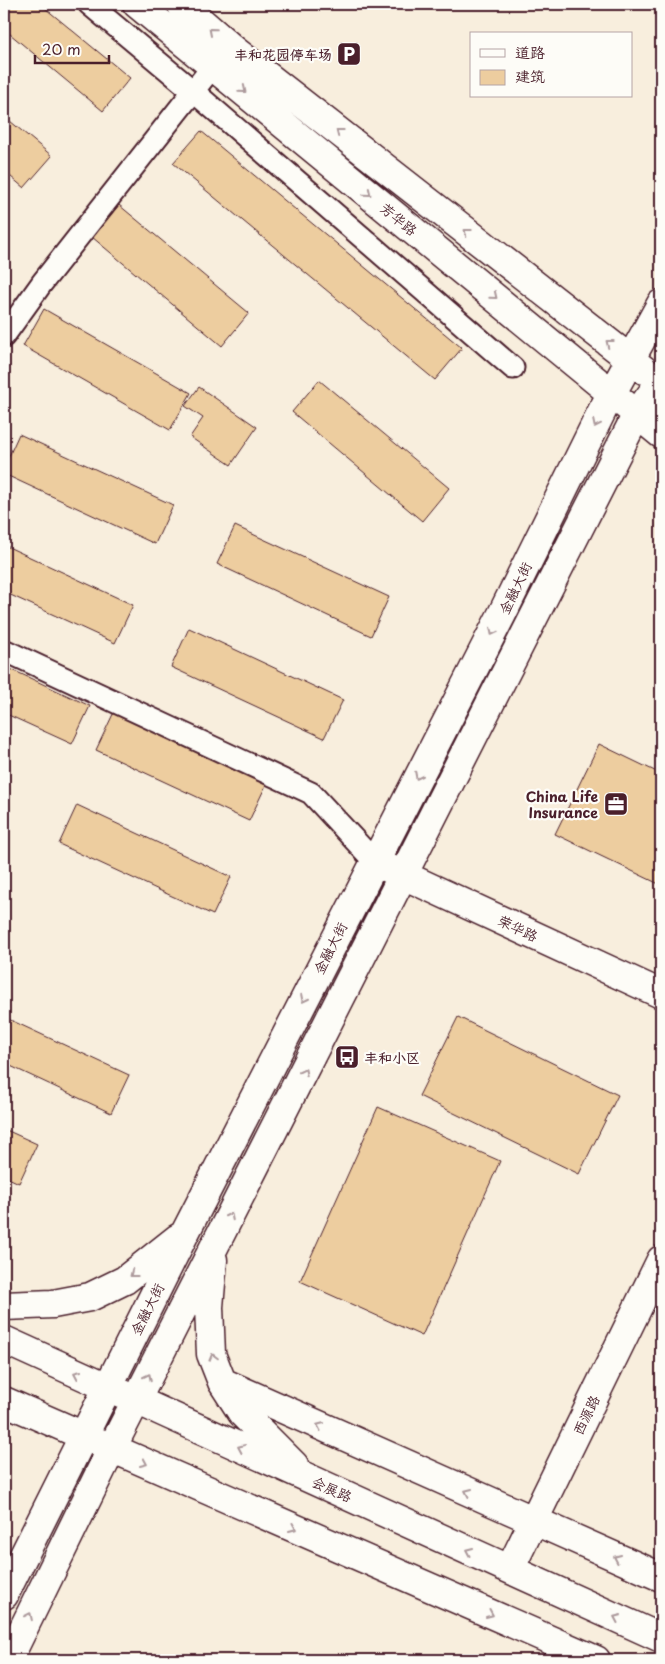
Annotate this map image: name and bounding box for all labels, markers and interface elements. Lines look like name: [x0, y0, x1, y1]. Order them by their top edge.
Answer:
one-way arrow: [209, 28, 218, 37]
scale bar: [35, 32, 109, 64]
legend: [470, 32, 632, 98]
text: 20 m: [42, 37, 81, 60]
text: 道路: [515, 40, 545, 63]
parking icon: 丰和花园停车场: [336, 41, 362, 67]
place label: 丰和花园停车场: [234, 44, 332, 65]
text: 建筑: [515, 64, 545, 87]
one-way arrow: [237, 85, 246, 94]
one-way arrow: [335, 129, 345, 138]
one-way arrow: [362, 188, 371, 196]
street label: 芳华路: [376, 198, 422, 240]
one-way arrow: [463, 229, 473, 238]
one-way arrow: [488, 291, 497, 299]
one-way arrow: [606, 340, 615, 348]
one-way arrow: [592, 419, 602, 428]
street label: 金融大街: [493, 558, 537, 618]
one-way arrow: [489, 627, 499, 636]
one-way arrow: [414, 771, 424, 780]
place label: China Life Insurance: [526, 786, 598, 823]
office icon: China Life Insurance: [603, 791, 629, 817]
street label: 荣华路: [495, 910, 541, 946]
street label: 金融大街: [308, 918, 352, 978]
one-way arrow: [300, 994, 310, 1003]
bus stop icon: 丰和小区: [334, 1044, 360, 1070]
place label: 丰和小区: [364, 1047, 420, 1068]
one-way arrow: [298, 1068, 308, 1077]
one-way arrow: [224, 1213, 234, 1222]
one-way arrow: [130, 1268, 139, 1276]
street label: 金融大街: [125, 1279, 169, 1339]
one-way arrow: [209, 1353, 219, 1361]
one-way arrow: [73, 1369, 82, 1380]
one-way arrow: [142, 1373, 152, 1382]
street label: 西源路: [567, 1392, 605, 1438]
one-way arrow: [316, 1421, 325, 1432]
one-way arrow: [237, 1443, 246, 1454]
one-way arrow: [139, 1456, 148, 1467]
street label: 会展路: [309, 1471, 355, 1507]
one-way arrow: [464, 1487, 473, 1498]
one-way arrow: [288, 1521, 297, 1532]
one-way arrow: [465, 1546, 474, 1557]
one-way arrow: [613, 1553, 622, 1564]
one-way arrow: [485, 1608, 494, 1619]
one-way arrow: [23, 1613, 33, 1622]
one-way arrow: [613, 1613, 622, 1624]

